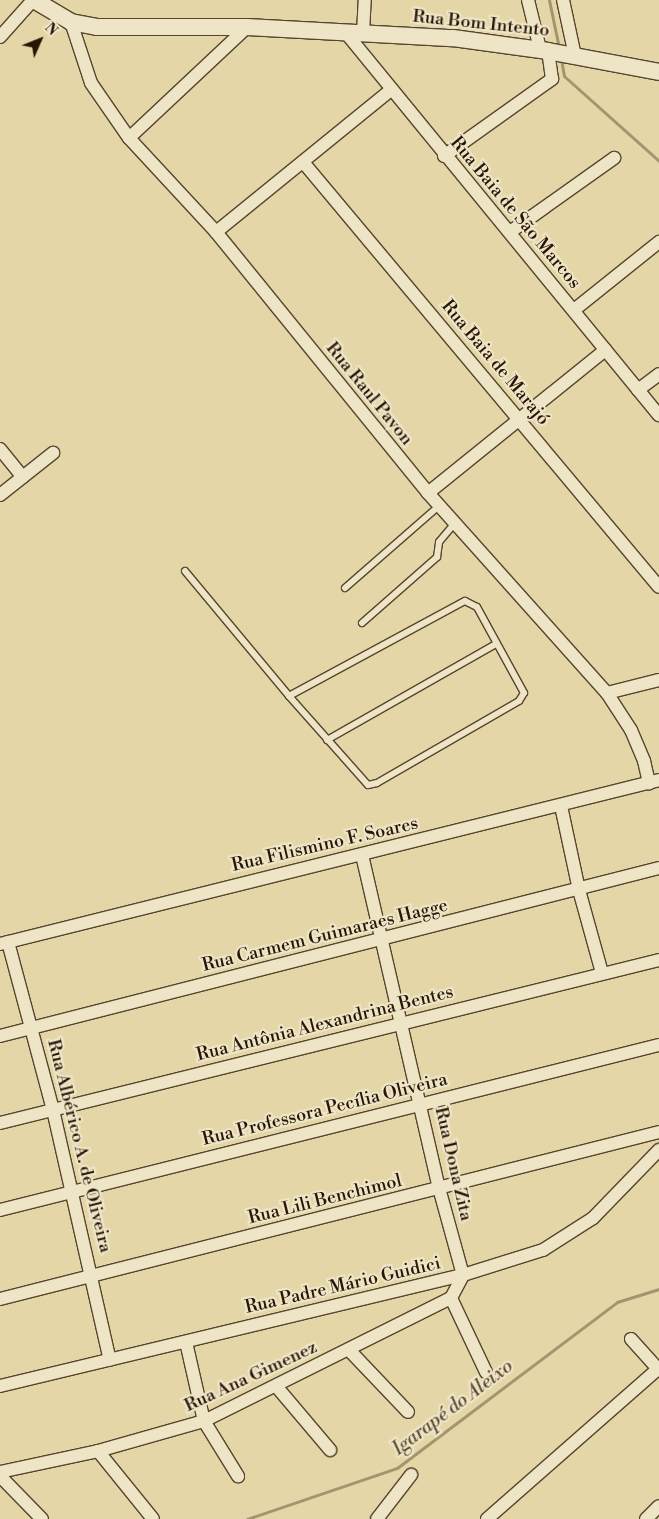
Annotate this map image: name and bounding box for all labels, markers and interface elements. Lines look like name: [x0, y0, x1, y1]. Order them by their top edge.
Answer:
street label: Rua Bom Intento: [411, 6, 551, 42]
north arrow: [15, 15, 65, 65]
text: N: [40, 19, 61, 40]
street label: Rua Baia de São Marcos: [445, 133, 585, 293]
street label: Rua Baia de Marajó: [436, 296, 554, 430]
street label: Rua Raul Pavon: [321, 338, 417, 450]
street label: Rua Filismino F. Soares: [230, 813, 420, 877]
street label: Rua Carmem Guimaraes Hagge: [200, 895, 450, 977]
street label: Rua Antônia Alexandrina Bentes: [194, 982, 456, 1066]
street label: Rua Albérico A. de Oliveira: [42, 1037, 116, 1255]
street label: Rua Professora Pecília Oliveira: [200, 1069, 450, 1151]
street label: Rua Dona Zita: [429, 1105, 477, 1223]
street label: Rua Lili Benchimol: [246, 1170, 404, 1230]
street label: Rua Padre Mário Guidici: [243, 1253, 443, 1319]
street label: Rua Ana Gimenez: [181, 1337, 321, 1417]
water label: Igarapé do Aleixo: [388, 1355, 518, 1461]

